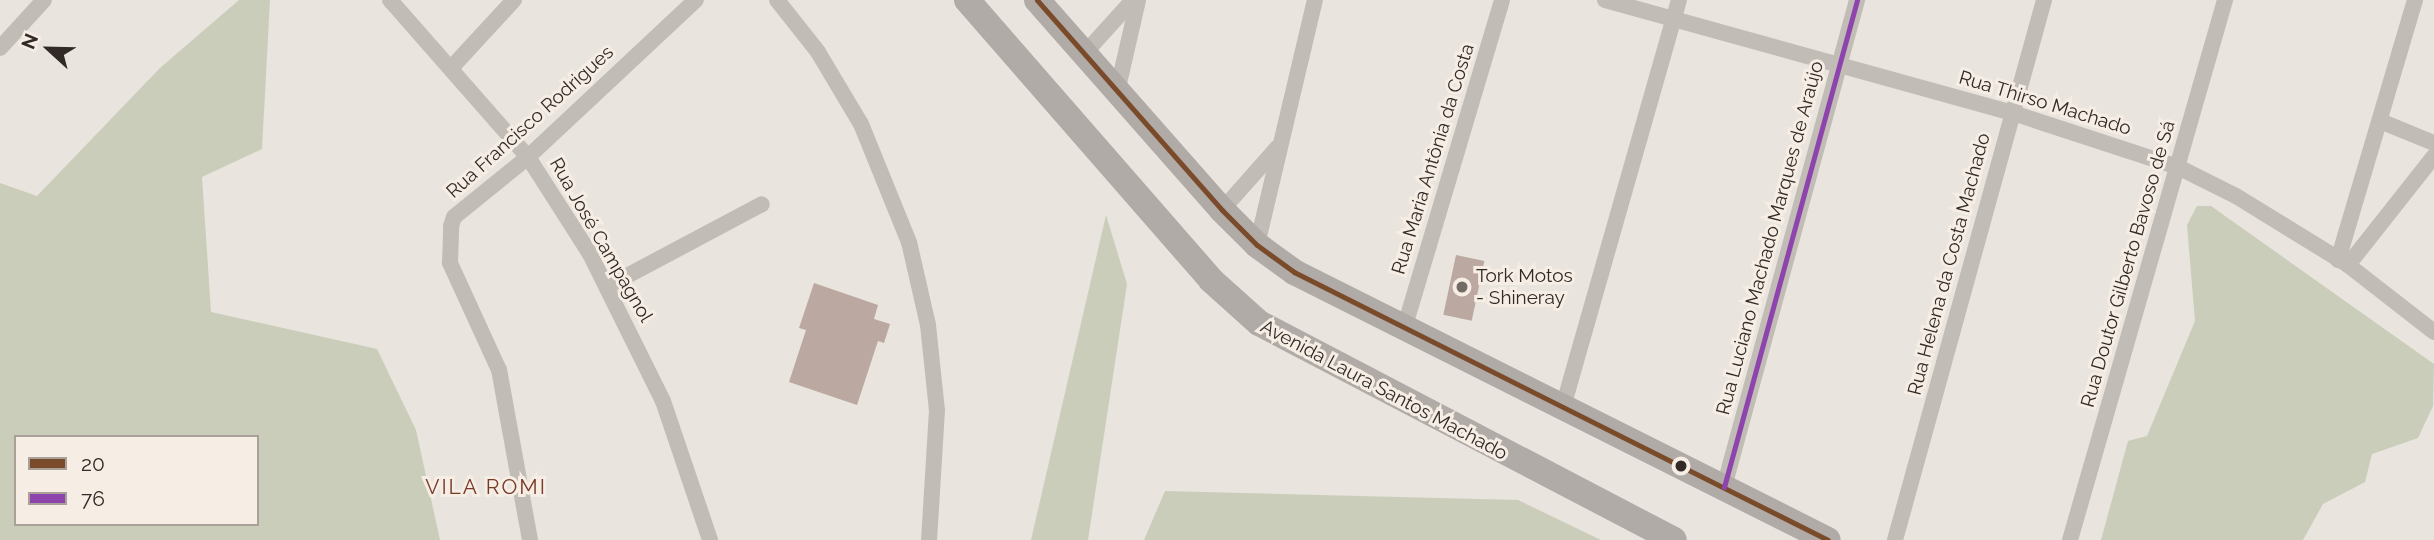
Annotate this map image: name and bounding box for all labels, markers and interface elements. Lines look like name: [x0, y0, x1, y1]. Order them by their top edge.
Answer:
north arrow: [14, 14, 84, 84]
text: N: [17, 30, 42, 52]
street label: Rua Francisco Rodrigues: [442, 41, 618, 203]
street label: Rua Maria Antônia da Costa: [1387, 41, 1479, 277]
street label: Rua Luciano Machado Marques de Araújo: [1712, 58, 1828, 418]
street label: Rua Thirso Machado: [1956, 66, 2134, 140]
street label: Rua Doutor Gilberto Bavoso de Sá: [2076, 118, 2180, 410]
street label: Rua Helena da Costa Machado: [1903, 130, 1995, 398]
street label: Rua José Campagnol: [545, 154, 657, 326]
place label: Tork Motos - Shineray: [1476, 265, 1573, 309]
marker: Tork Motos - Shineray: [1454, 279, 1470, 295]
street label: Avenida Laura Santos Machado: [1257, 315, 1511, 465]
legend: [14, 435, 259, 526]
text: 20: [81, 451, 105, 476]
unlabelled marker: [1674, 459, 1688, 473]
district label: VILA ROMI: [426, 474, 546, 500]
text: 76: [81, 486, 105, 511]

